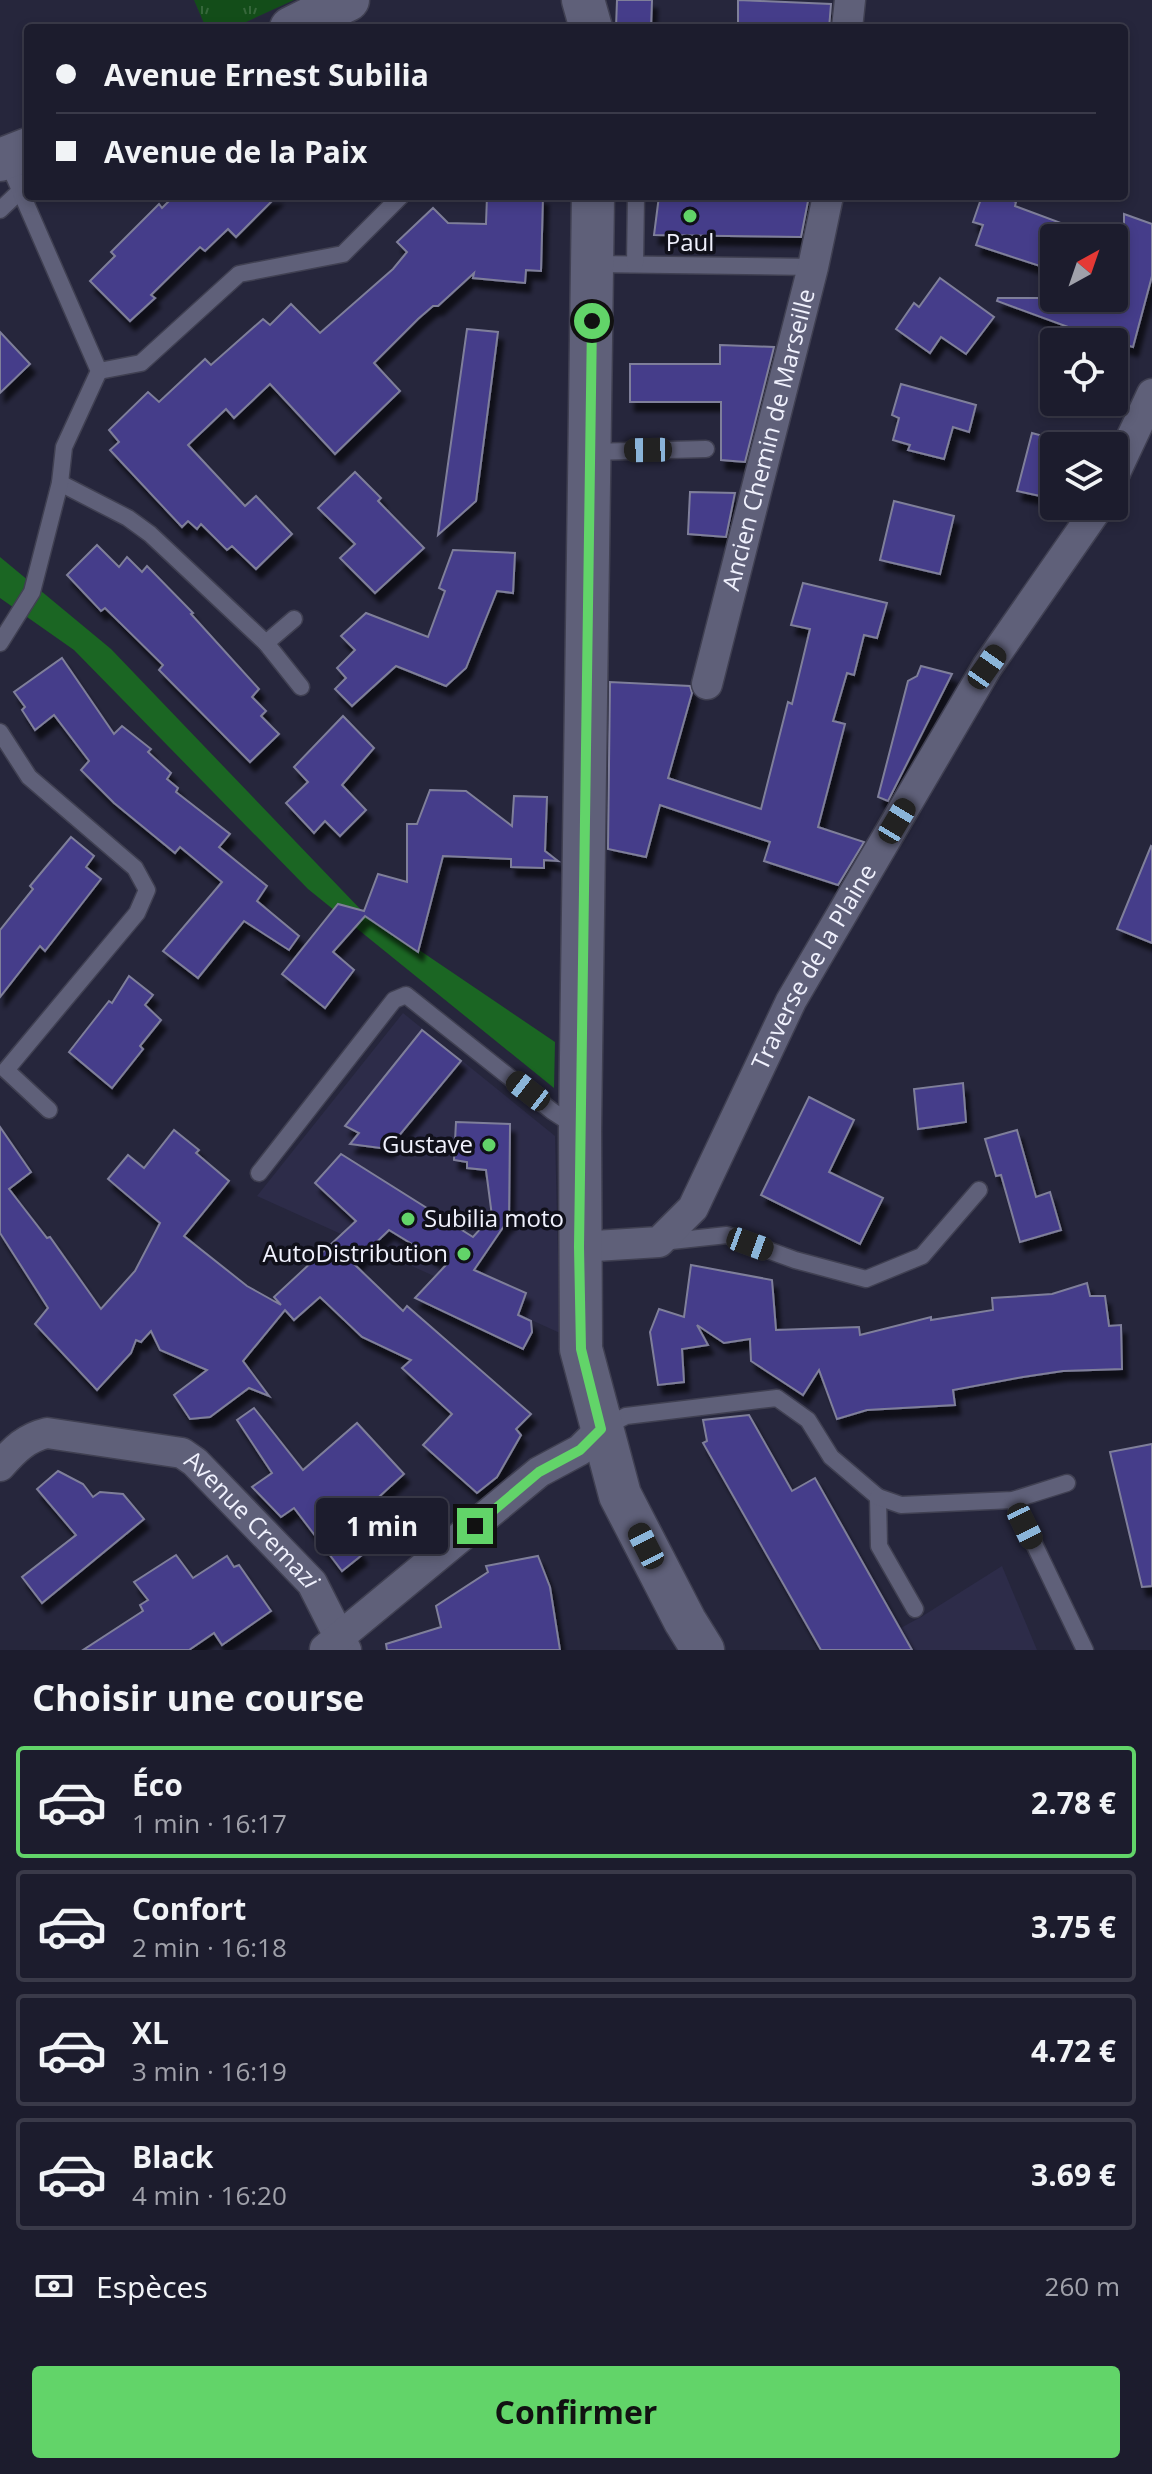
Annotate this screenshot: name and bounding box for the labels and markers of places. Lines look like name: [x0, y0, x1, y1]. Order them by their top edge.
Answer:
marker: Paul: [681, 207, 699, 225]
place label: Paul: [666, 225, 714, 258]
place label: Gustave: [382, 1127, 473, 1160]
marker: Gustave: [480, 1136, 498, 1154]
place label: Subilia moto: [424, 1201, 564, 1234]
marker: Subilia moto: [399, 1210, 417, 1228]
place label: AutoDistribution: [263, 1236, 448, 1269]
marker: AutoDistribution: [455, 1245, 473, 1263]

